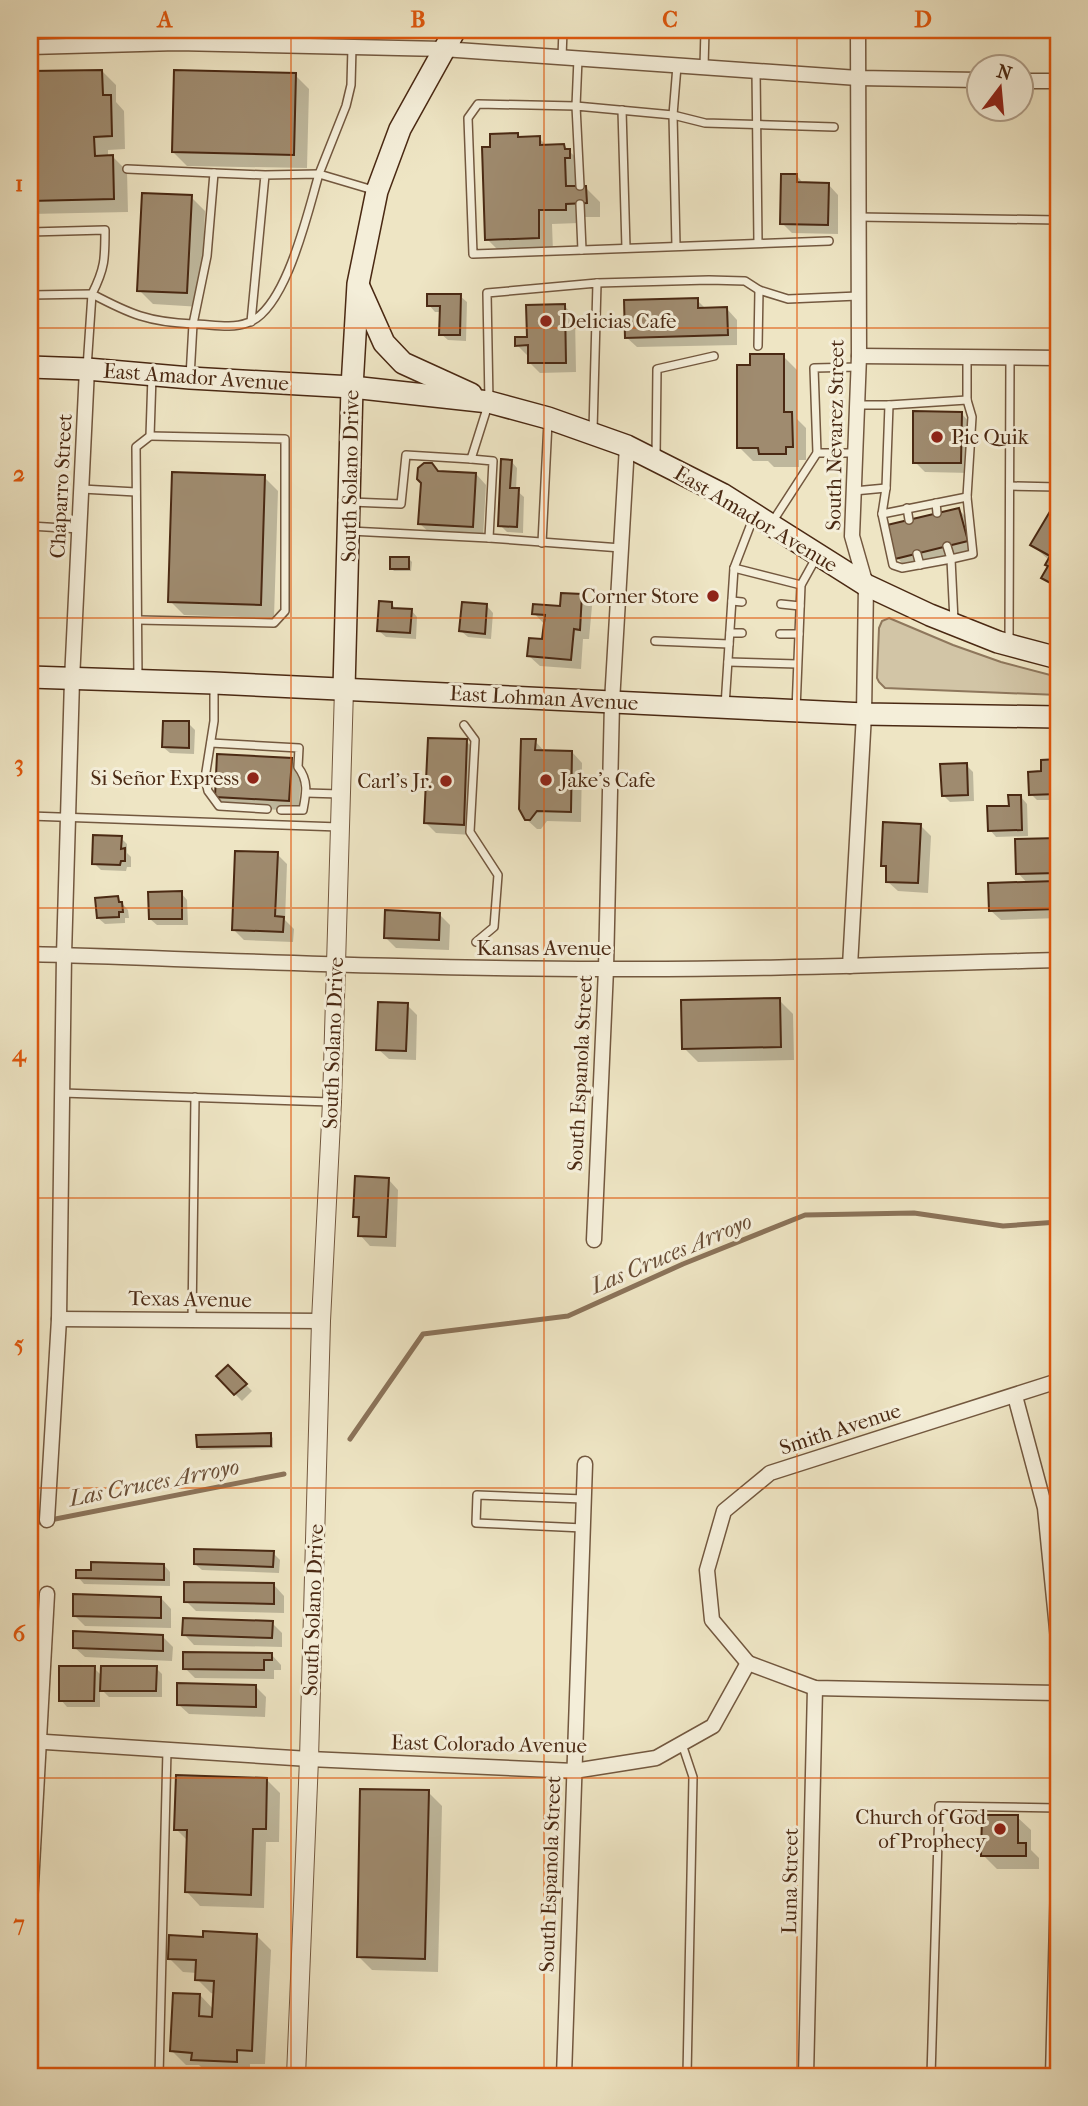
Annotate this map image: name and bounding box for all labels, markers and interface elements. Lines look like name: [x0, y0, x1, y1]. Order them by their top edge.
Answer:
text: A: [156, 6, 174, 33]
text: B: [411, 6, 426, 33]
text: C: [662, 6, 678, 33]
text: D: [914, 6, 932, 33]
north arrow: [965, 52, 1036, 122]
text: N: [994, 60, 1015, 85]
text: 1: [15, 170, 23, 197]
place label: Delicias Cafe: [560, 309, 676, 333]
marker: Delicias Cafe: [538, 313, 554, 329]
street label: South Nevarez Street: [821, 339, 849, 531]
street label: East Amador Avenue: [102, 359, 290, 395]
street label: South Solano Drive: [336, 390, 364, 562]
street label: Chaparro Street: [45, 412, 77, 559]
place label: Pic Quik: [951, 425, 1029, 449]
marker: Pic Quik: [929, 429, 945, 445]
text: 2: [13, 460, 25, 487]
street label: East Amador Avenue: [670, 461, 842, 577]
place label: Corner Store: [581, 584, 699, 608]
marker: Corner Store: [705, 588, 721, 604]
street label: East Lohman Avenue: [449, 681, 639, 715]
text: 3: [14, 750, 24, 777]
place label: Si Señor Express: [91, 766, 239, 790]
place label: Jake's Cafe: [558, 768, 656, 792]
place label: Carl's Jr.: [357, 769, 432, 793]
marker: Si Señor Express: [245, 770, 261, 786]
marker: Jake's Cafe: [538, 772, 554, 788]
marker: Carl's Jr.: [438, 773, 454, 789]
street label: Kansas Avenue: [477, 936, 611, 960]
street label: South Solano Drive: [318, 956, 348, 1130]
street label: South Espanola Street: [563, 974, 597, 1172]
text: 4: [11, 1040, 27, 1067]
water label: Las Cruces Arroyo: [585, 1207, 756, 1300]
street label: Texas Avenue: [128, 1286, 252, 1312]
text: 5: [14, 1330, 24, 1357]
street label: Smith Avenue: [776, 1398, 904, 1460]
water label: Las Cruces Arroyo: [65, 1453, 241, 1513]
street label: South Solano Drive: [298, 1523, 328, 1697]
text: 6: [13, 1620, 26, 1647]
street label: East Colorado Avenue: [391, 1730, 587, 1758]
street label: South Espanola Street: [535, 1775, 565, 1973]
place label: Church of God of Prophecy: [855, 1805, 987, 1853]
marker: Church of God of Prophecy: [992, 1821, 1008, 1837]
street label: Luna Street: [777, 1827, 803, 1934]
text: 7: [12, 1910, 25, 1937]

